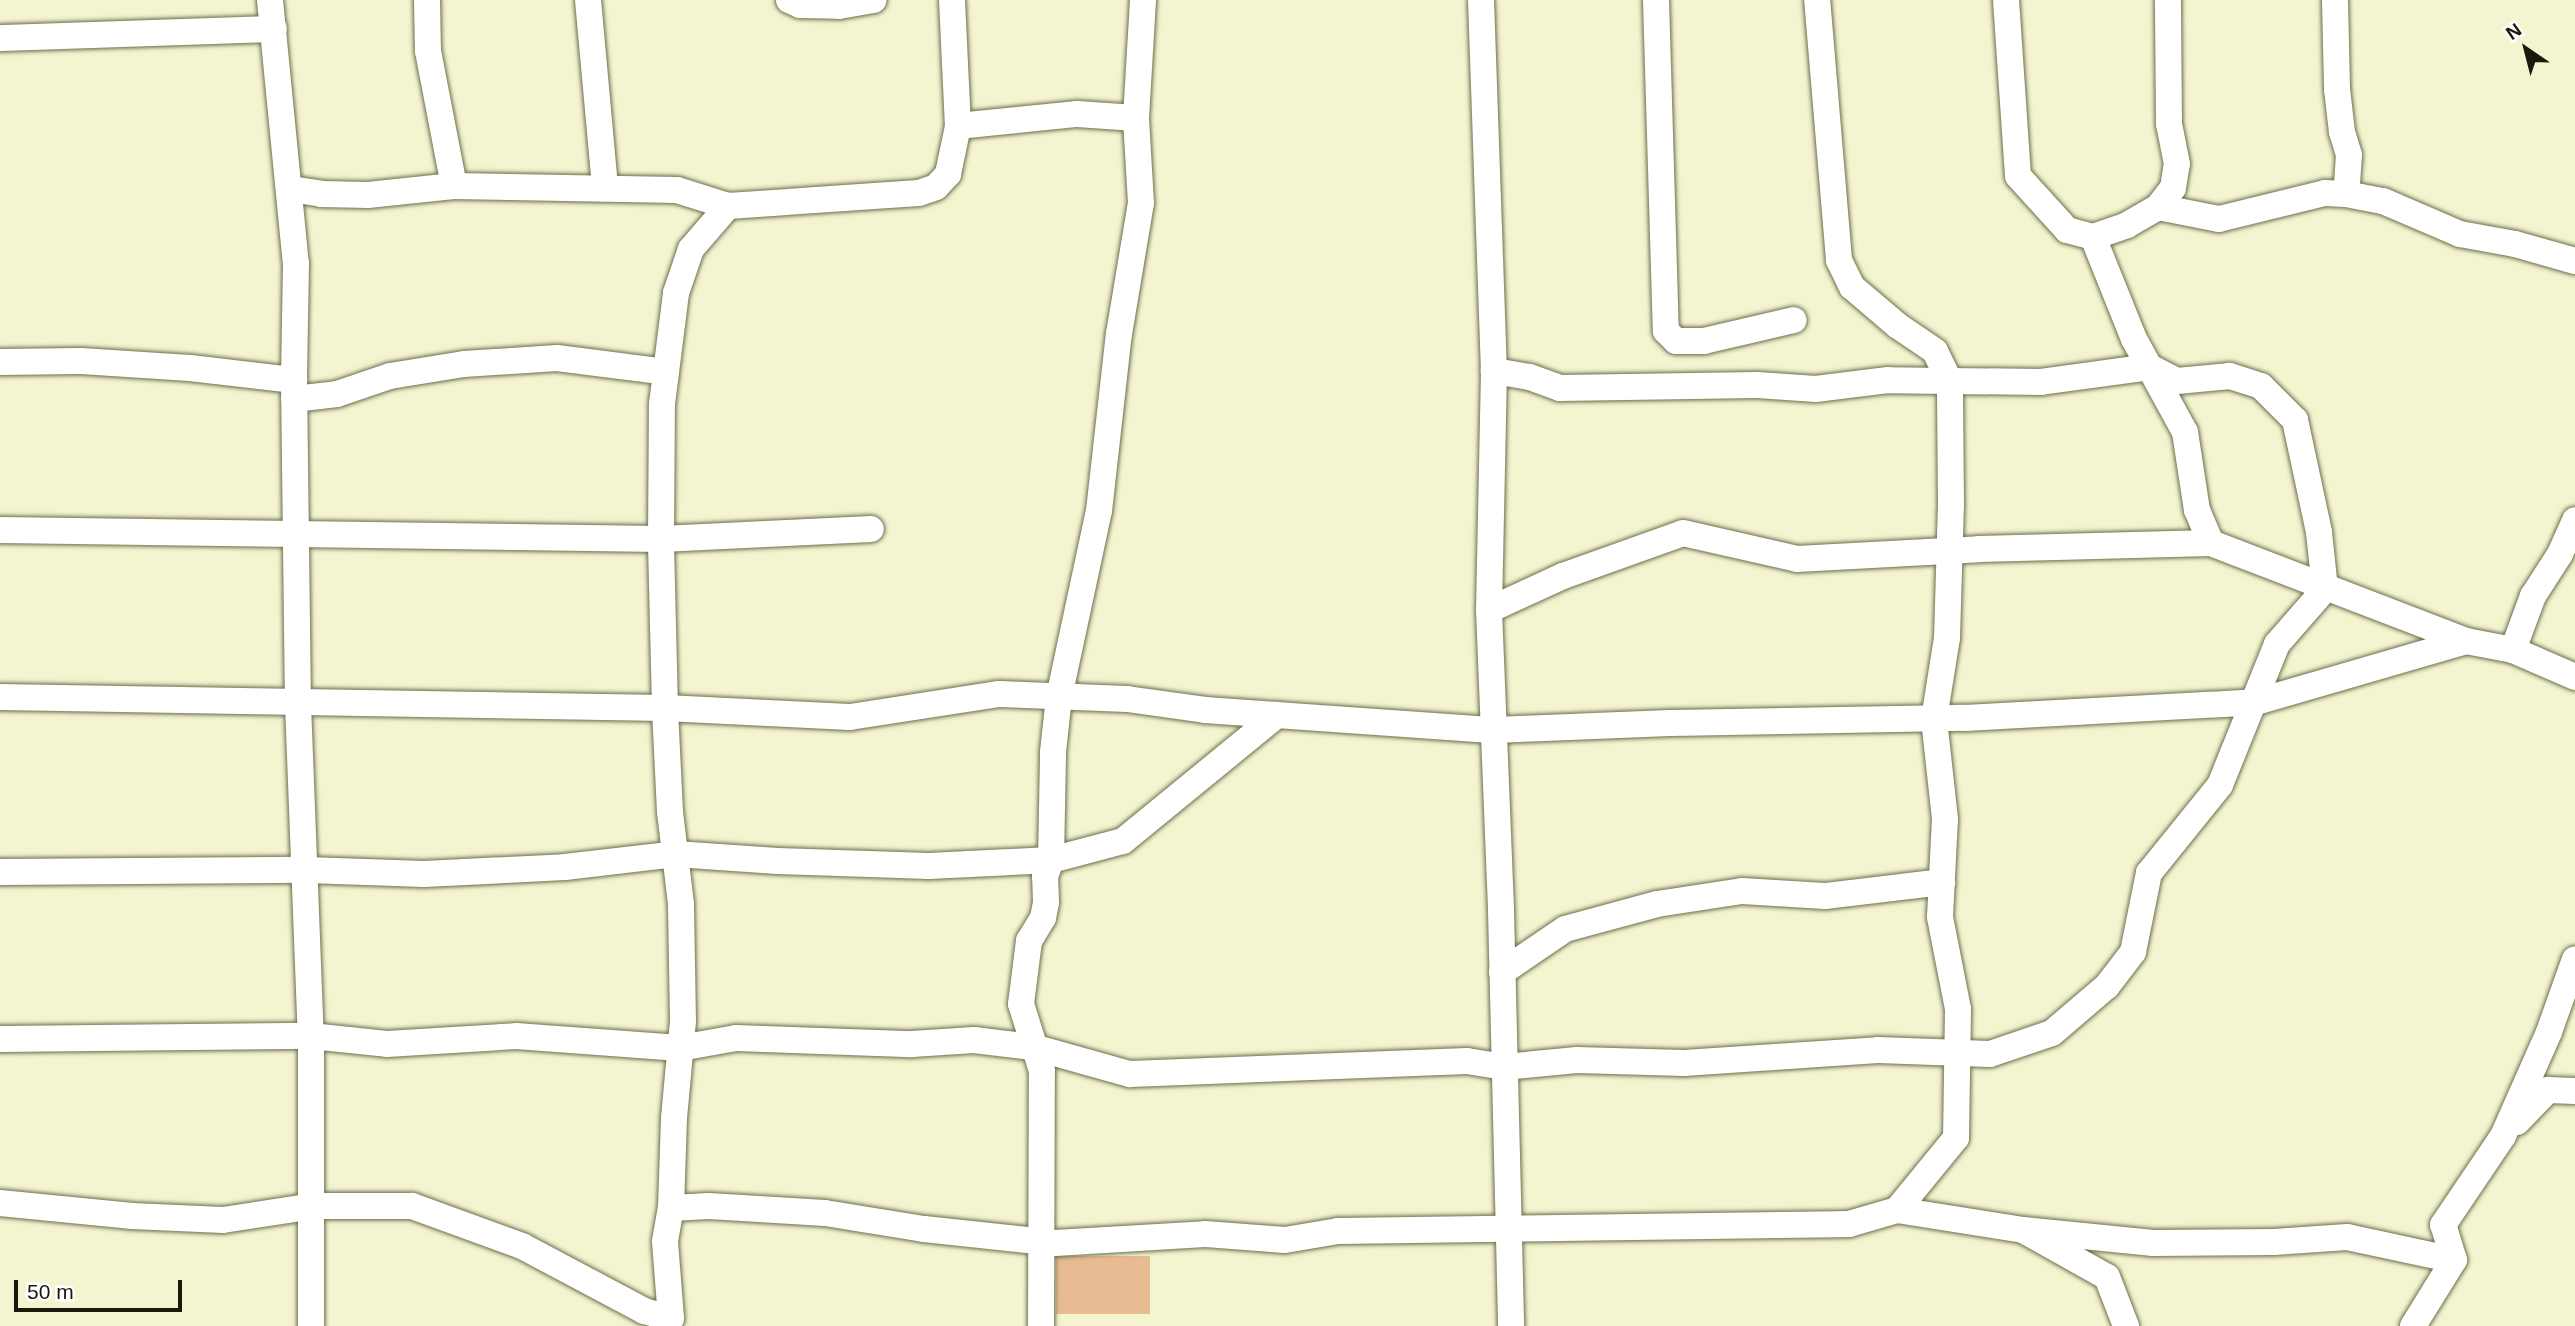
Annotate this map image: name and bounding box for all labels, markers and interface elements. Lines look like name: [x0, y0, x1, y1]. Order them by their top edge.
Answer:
north arrow: [2491, 14, 2561, 84]
text: N: [2502, 19, 2525, 44]
scale bar: [18, 1266, 186, 1310]
text: 50 m: [27, 1280, 74, 1303]

